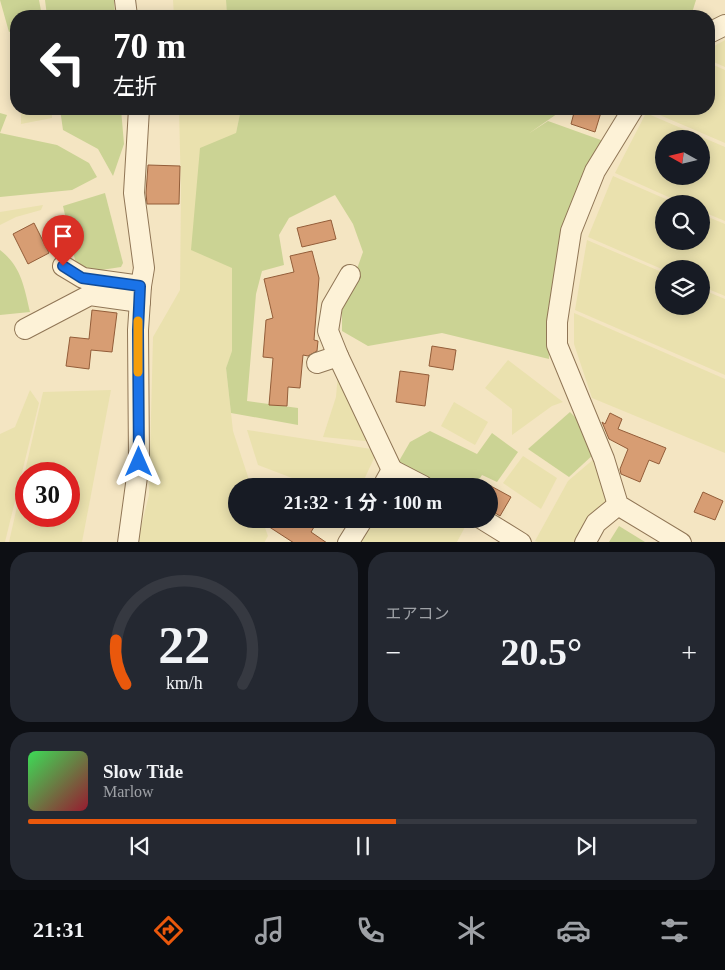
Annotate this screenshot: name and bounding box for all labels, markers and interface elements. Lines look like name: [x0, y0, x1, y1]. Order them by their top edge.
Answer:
text: 70 m: [113, 27, 186, 66]
icon: left: [30, 30, 95, 95]
text: 左折: [113, 74, 157, 99]
north arrow: [655, 130, 710, 185]
map controls: [655, 130, 710, 315]
button: search: [655, 195, 710, 250]
pin: [42, 215, 84, 266]
icon: arrive: [49, 222, 77, 250]
button: layers: [655, 260, 710, 315]
position arrow: [112, 435, 164, 487]
speed limit sign: 30: [15, 462, 80, 527]
text: 21:32 · 1 分 · 100 m: [284, 492, 442, 513]
text: エアコン: [386, 605, 450, 622]
text: 22: [158, 617, 210, 674]
text: 20.5°: [500, 631, 582, 673]
text: −: [386, 637, 401, 668]
text: +: [681, 637, 697, 668]
text: km/h: [165, 673, 202, 693]
text: Slow Tide: [103, 761, 183, 782]
text: Marlow: [103, 783, 154, 800]
icon: previous: [126, 832, 154, 860]
icon: pause: [349, 832, 377, 860]
icon: next: [572, 832, 600, 860]
icon: directions: [151, 913, 186, 948]
icon: music: [252, 913, 287, 948]
icon: phone: [353, 913, 388, 948]
icon: climate: [454, 913, 489, 948]
icon: car: [556, 913, 591, 948]
icon: filters: [657, 913, 692, 948]
text: 21:31: [33, 917, 84, 942]

